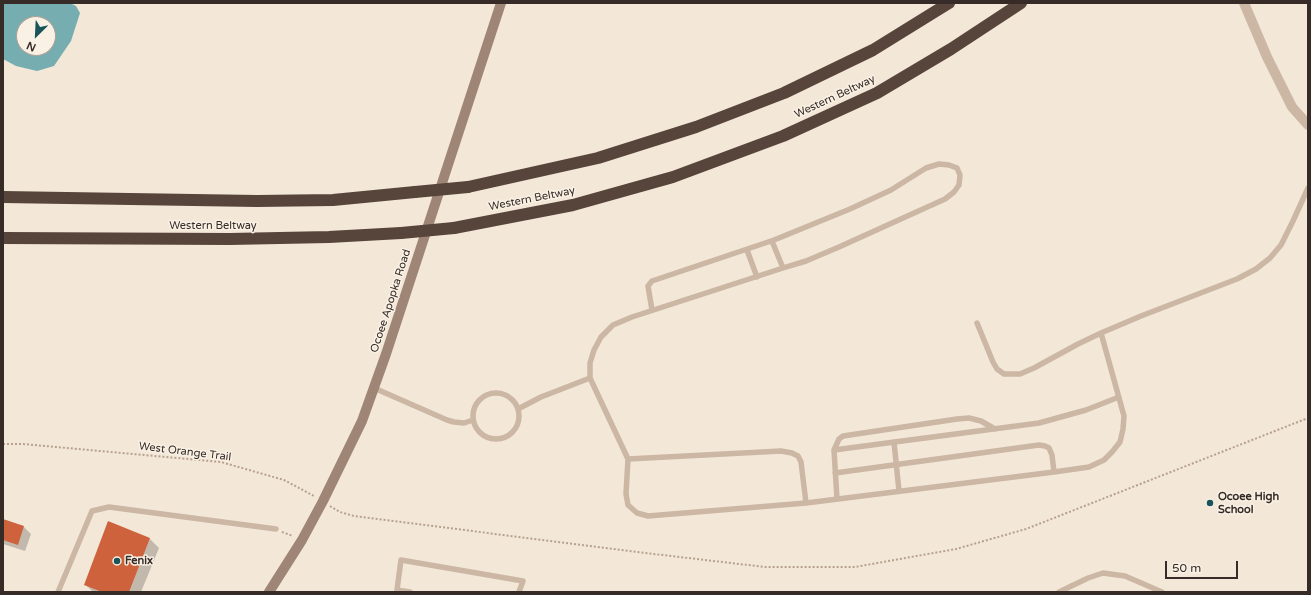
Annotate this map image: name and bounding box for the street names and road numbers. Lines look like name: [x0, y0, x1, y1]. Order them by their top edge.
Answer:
street label: Western Beltway: [793, 73, 877, 121]
street label: Western Beltway: [488, 184, 576, 214]
street label: Western Beltway: [169, 219, 257, 233]
street label: Ocoee Apopka Road: [368, 248, 414, 354]
street label: West Orange Trail: [138, 440, 232, 464]

